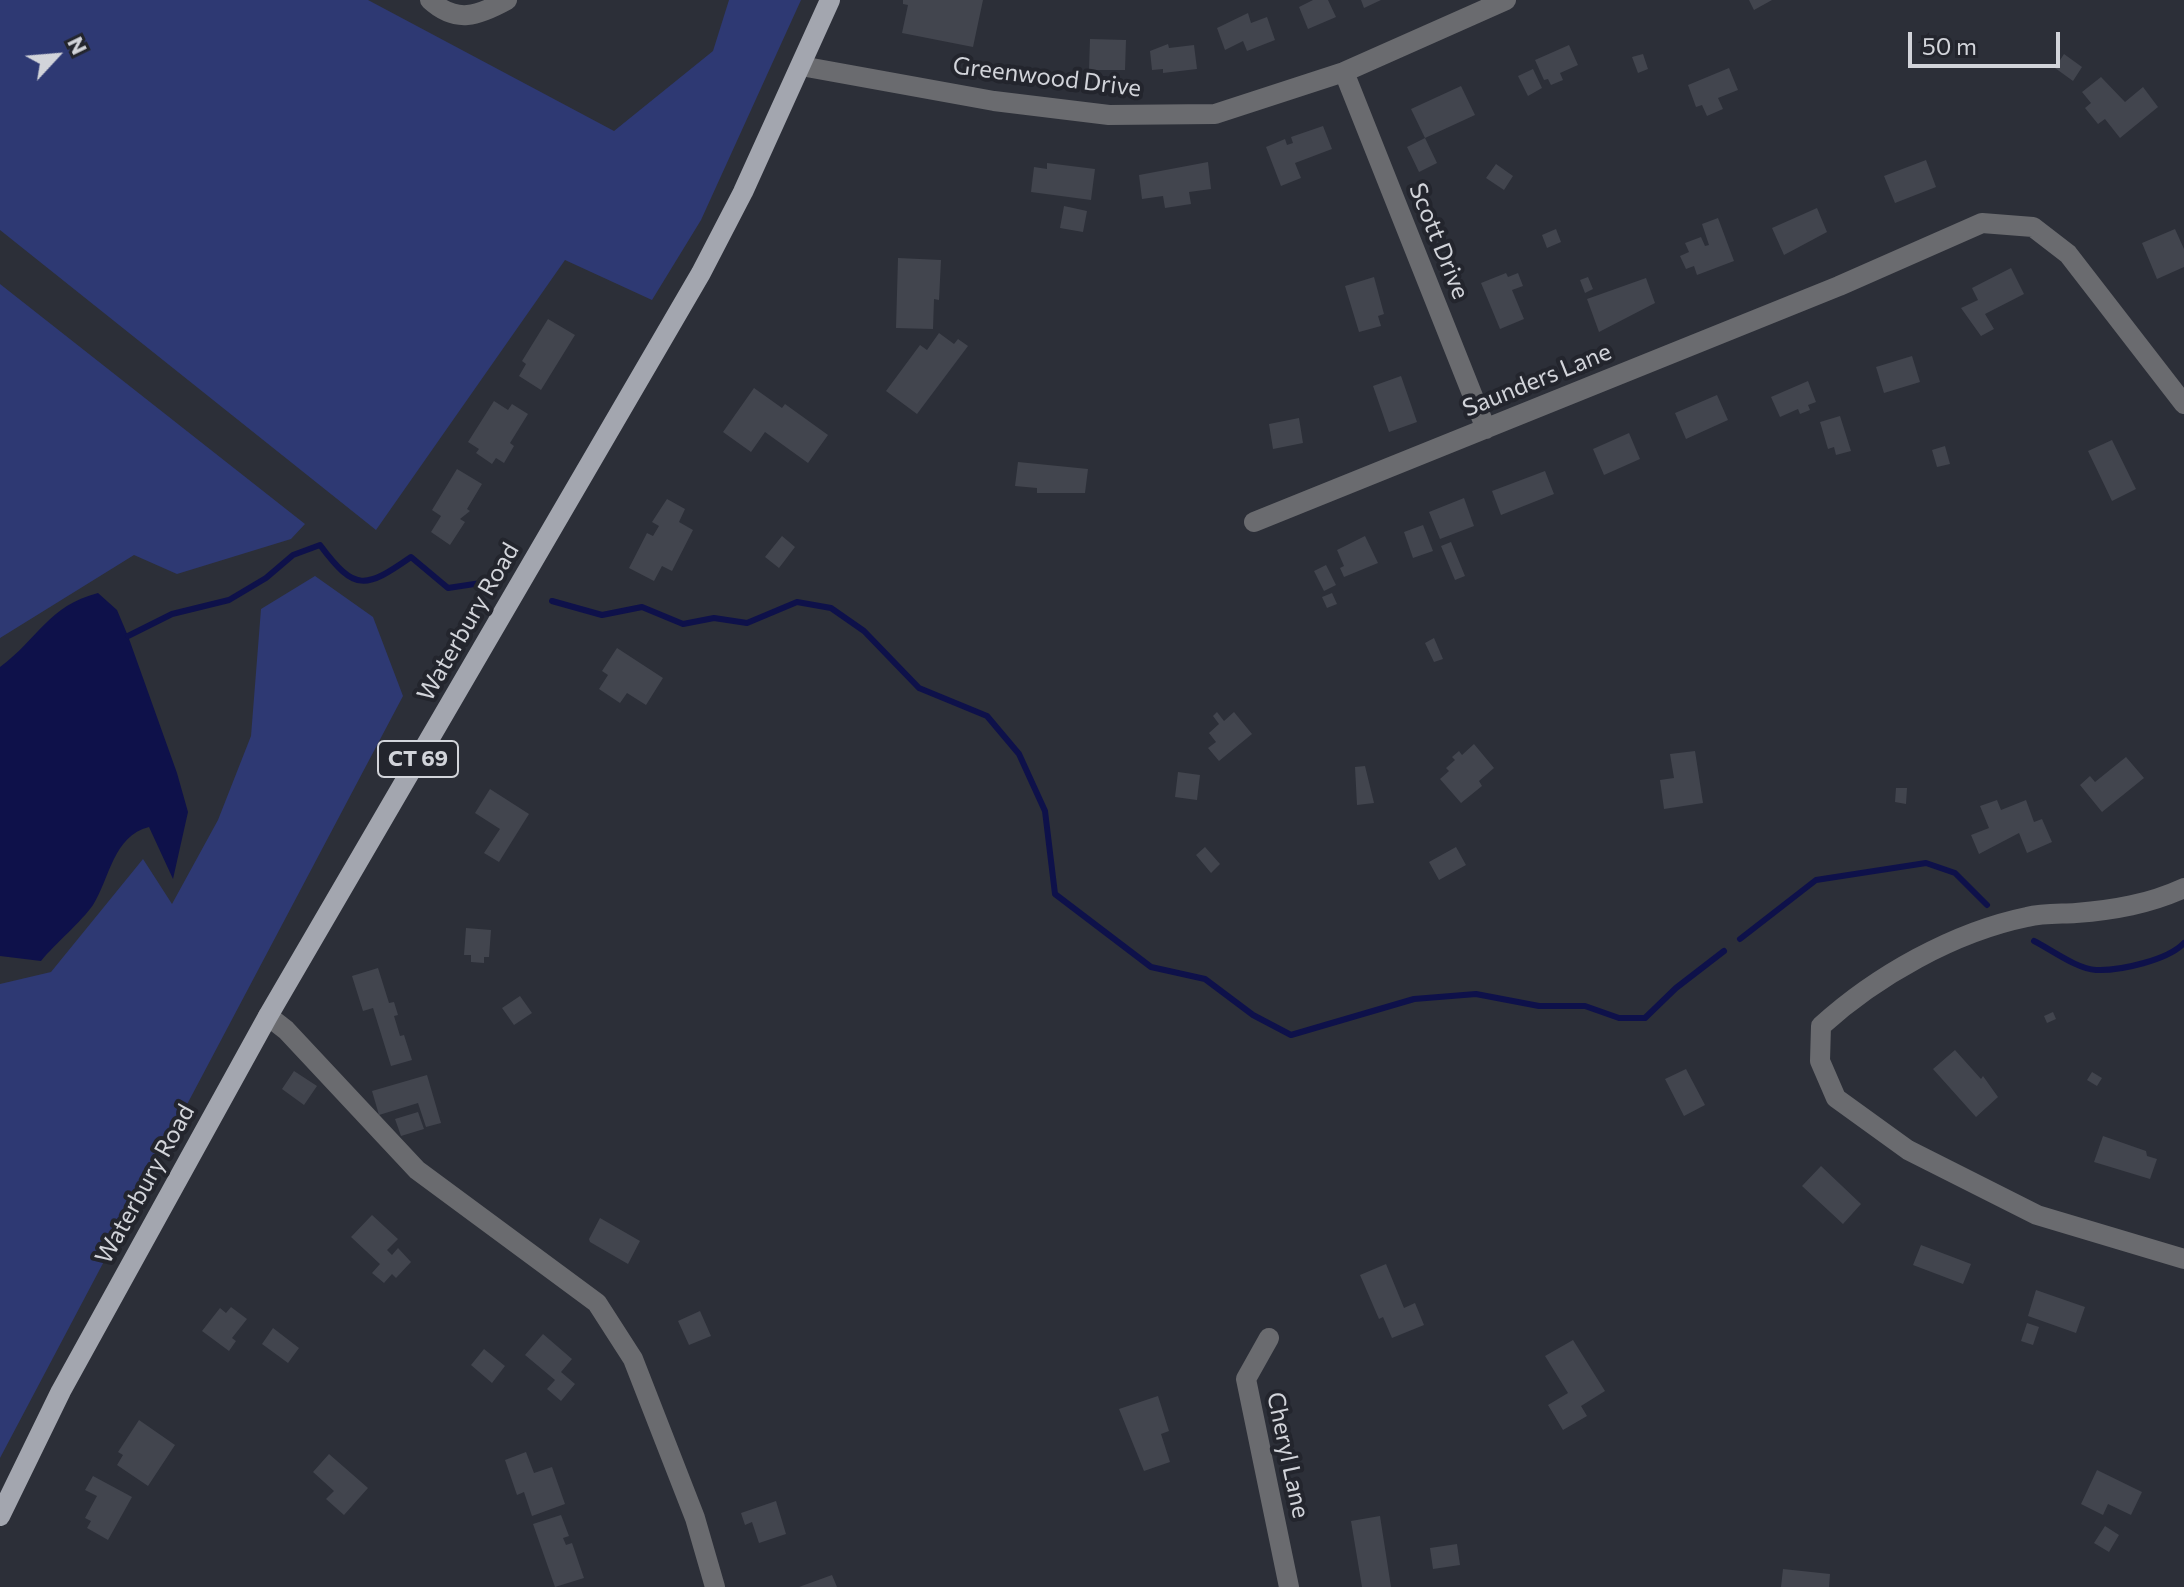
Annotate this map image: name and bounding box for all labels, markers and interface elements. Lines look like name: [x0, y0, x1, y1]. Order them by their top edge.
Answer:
north arrow: [16, 16, 96, 96]
scale bar: [1912, 16, 2064, 66]
text: 50 m: [1922, 31, 1977, 60]
text: N: [62, 32, 94, 59]
street label: Greenwood Drive: [951, 51, 1143, 103]
street label: Scott Drive: [1403, 179, 1475, 303]
street label: Saunders Lane: [1458, 337, 1616, 423]
street label: Waterbury Road: [411, 538, 525, 706]
road number: CT 69: [378, 741, 458, 777]
street label: Waterbury Road: [89, 1099, 201, 1269]
street label: Cheryl Lane: [1261, 1389, 1315, 1521]

